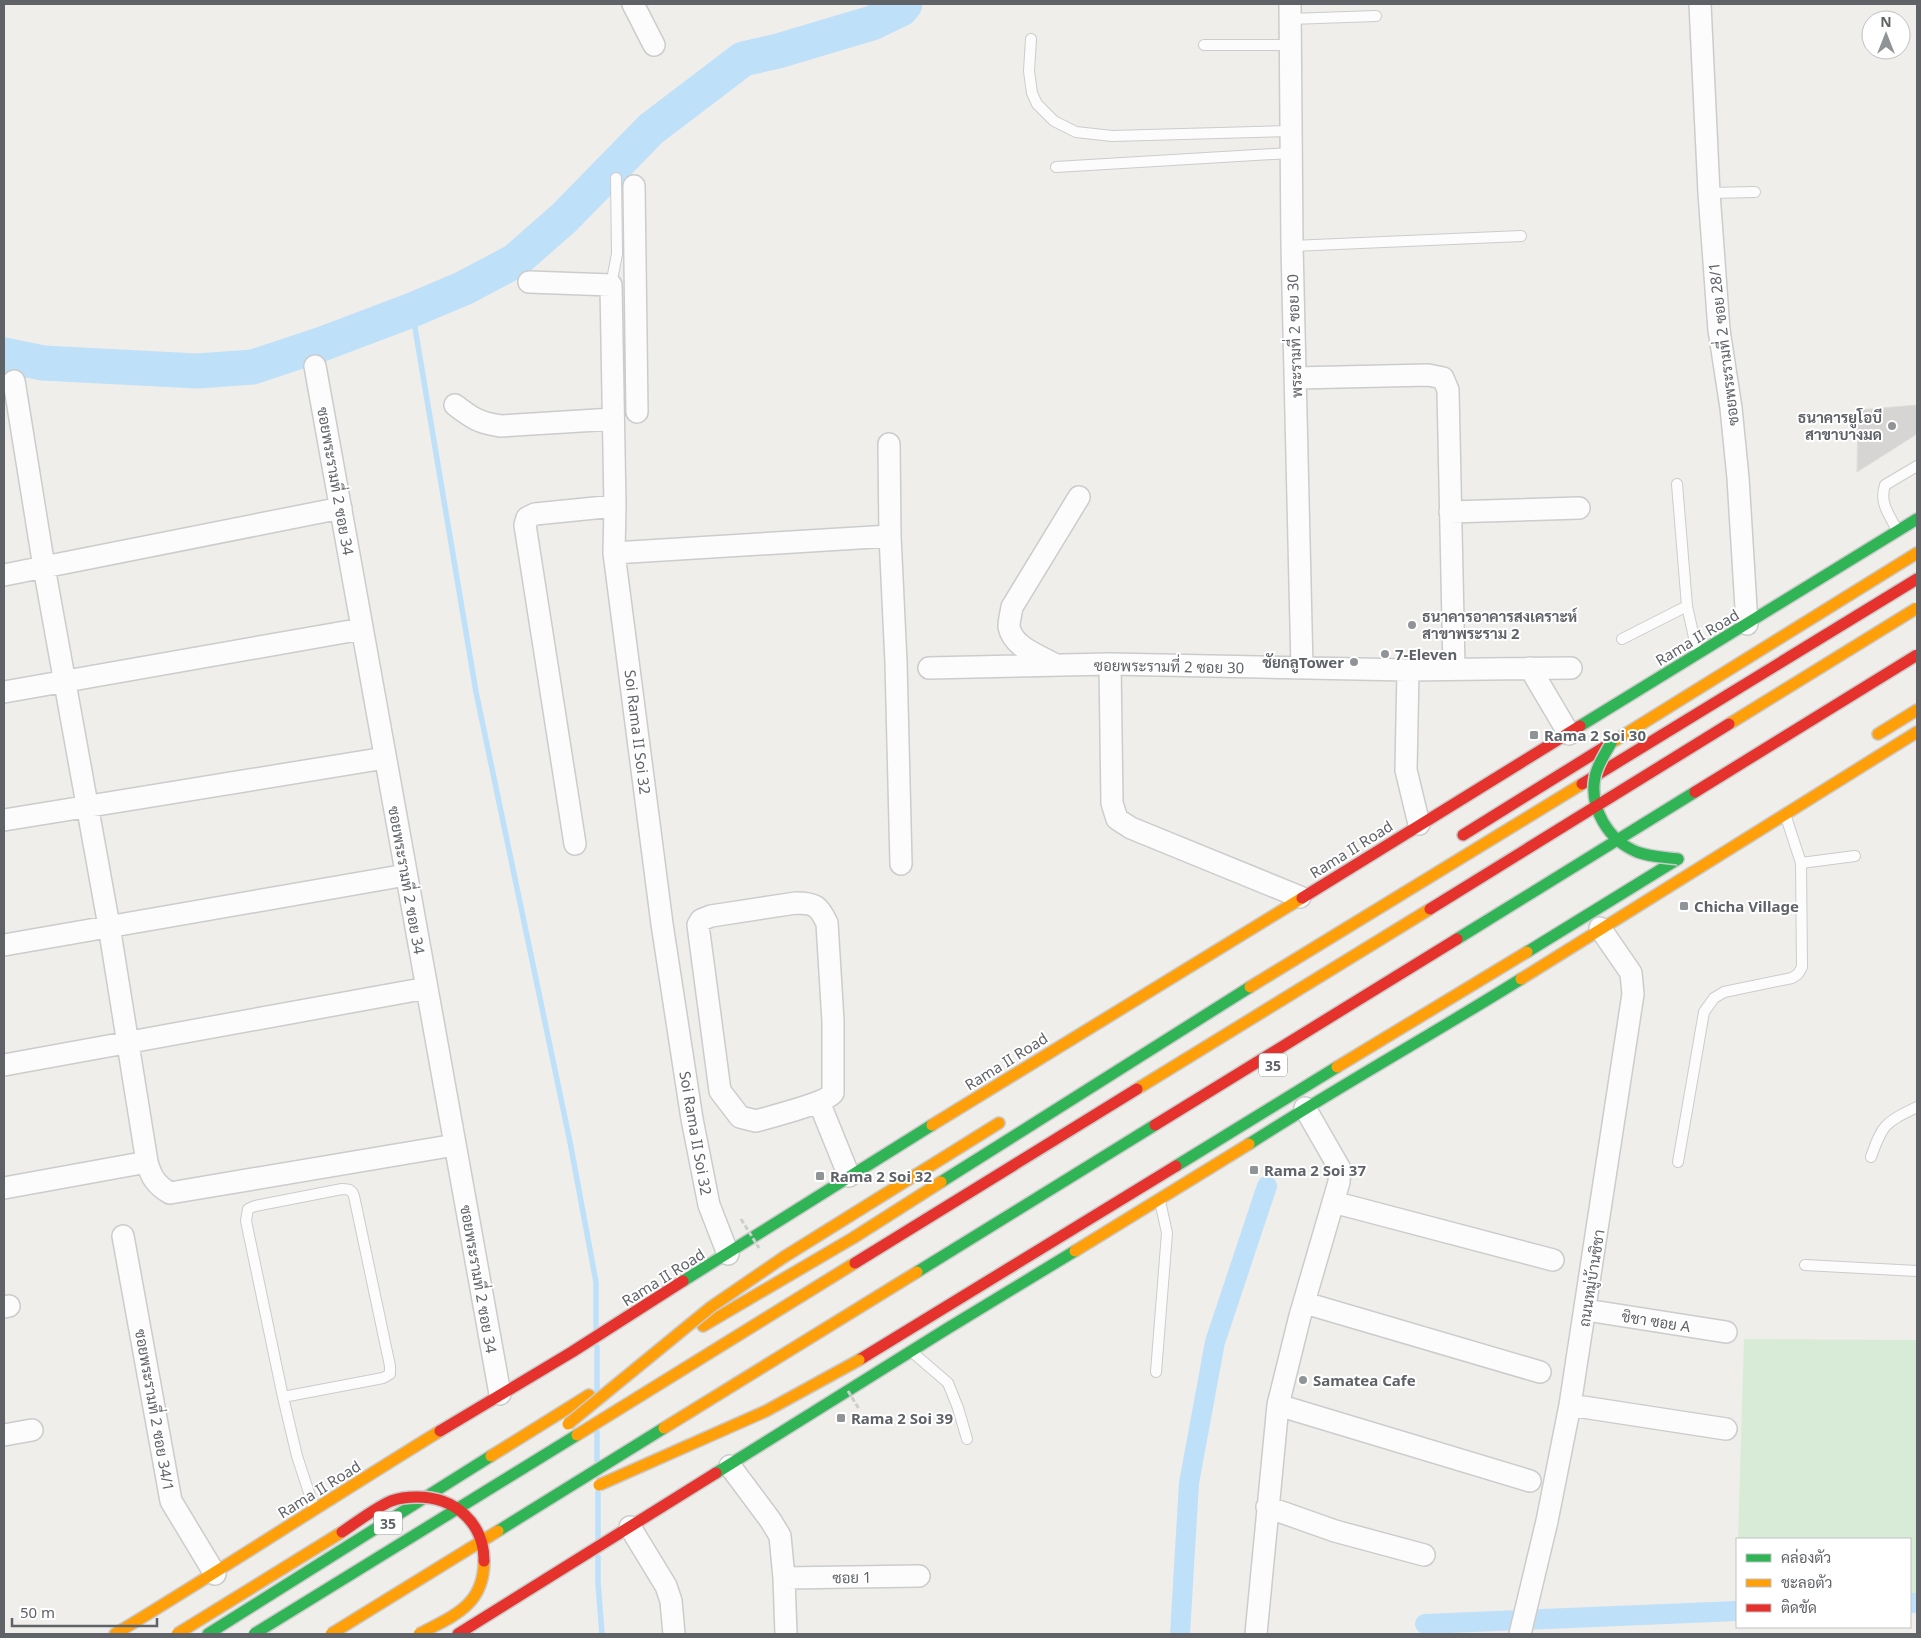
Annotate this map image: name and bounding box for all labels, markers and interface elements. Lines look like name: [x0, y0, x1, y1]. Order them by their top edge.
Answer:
north arrow: [1861, 10, 1911, 60]
text: N: [1880, 12, 1892, 31]
street label: ซอยพระรามที่ 2 ซอย 28/1: [1699, 261, 1743, 427]
street label: พระรามที่ 2 ซอย 30: [1278, 274, 1306, 398]
street label: ซอยพระรามที่ 2 ซอย 34: [313, 405, 363, 557]
place label: ธนาคารยูโอบี สาขาบางมด: [1798, 407, 1882, 444]
marker: ธนาคารยูโอบี สาขาบางมด: [1886, 420, 1898, 432]
street label: Rama II Road: [1651, 604, 1743, 670]
place label: ธนาคารอาคารสงเคราะห์ สาขาพระราม 2: [1422, 606, 1578, 643]
marker: ธนาคารอาคารสงเคราะห์ สาขาพระราม 2: [1406, 619, 1418, 631]
place label: 7-Eleven: [1395, 644, 1457, 664]
marker: 7-Eleven: [1379, 648, 1391, 660]
street label: ซอยพระรามที่ 2 ซอย 30: [1094, 651, 1244, 677]
place label: ชัยกลูTower: [1262, 652, 1344, 674]
marker: ชัยกลูTower: [1348, 656, 1360, 668]
street label: Soi Rama II Soi 32: [620, 669, 656, 795]
place label: Rama 2 Soi 30: [1544, 725, 1646, 745]
marker: Rama 2 Soi 30: [1528, 729, 1540, 741]
street label: ซอยพระรามที่ 2 ซอย 34: [384, 804, 434, 956]
street label: Rama II Road: [1306, 816, 1396, 882]
place label: Chicha Village: [1694, 896, 1799, 916]
marker: Chicha Village: [1678, 900, 1690, 912]
street label: Rama II Road: [961, 1028, 1051, 1094]
road number: 35: [1259, 1054, 1287, 1076]
street label: Soi Rama II Soi 32: [675, 1069, 717, 1197]
place label: Rama 2 Soi 37: [1264, 1160, 1366, 1180]
marker: Rama 2 Soi 37: [1248, 1164, 1260, 1176]
place label: Rama 2 Soi 32: [830, 1166, 932, 1186]
marker: Rama 2 Soi 32: [814, 1170, 826, 1182]
street label: ซอยพระรามที่ 2 ซอย 34: [456, 1203, 506, 1355]
street label: ถนนหมู่บ้านชิชา: [1573, 1228, 1610, 1328]
street label: Rama II Road: [618, 1244, 708, 1310]
street label: ชิชา ซอย A: [1620, 1306, 1692, 1336]
street label: ซอยพระรามที่ 2 ซอย 34/1: [131, 1327, 183, 1493]
place label: Samatea Cafe: [1313, 1370, 1416, 1390]
marker: Samatea Cafe: [1297, 1374, 1309, 1386]
place label: Rama 2 Soi 39: [851, 1408, 953, 1428]
marker: Rama 2 Soi 39: [835, 1412, 847, 1424]
street label: Rama II Road: [274, 1456, 364, 1522]
road number: 35: [374, 1512, 402, 1535]
legend: [1736, 1538, 1911, 1628]
text: คล่องตัว: [1781, 1547, 1831, 1567]
street label: ซอย 1: [832, 1567, 872, 1587]
text: ชะลอตัว: [1781, 1572, 1832, 1592]
scale bar: [12, 1596, 158, 1628]
text: ติดขัด: [1781, 1597, 1817, 1617]
text: 50 m: [20, 1602, 55, 1622]

